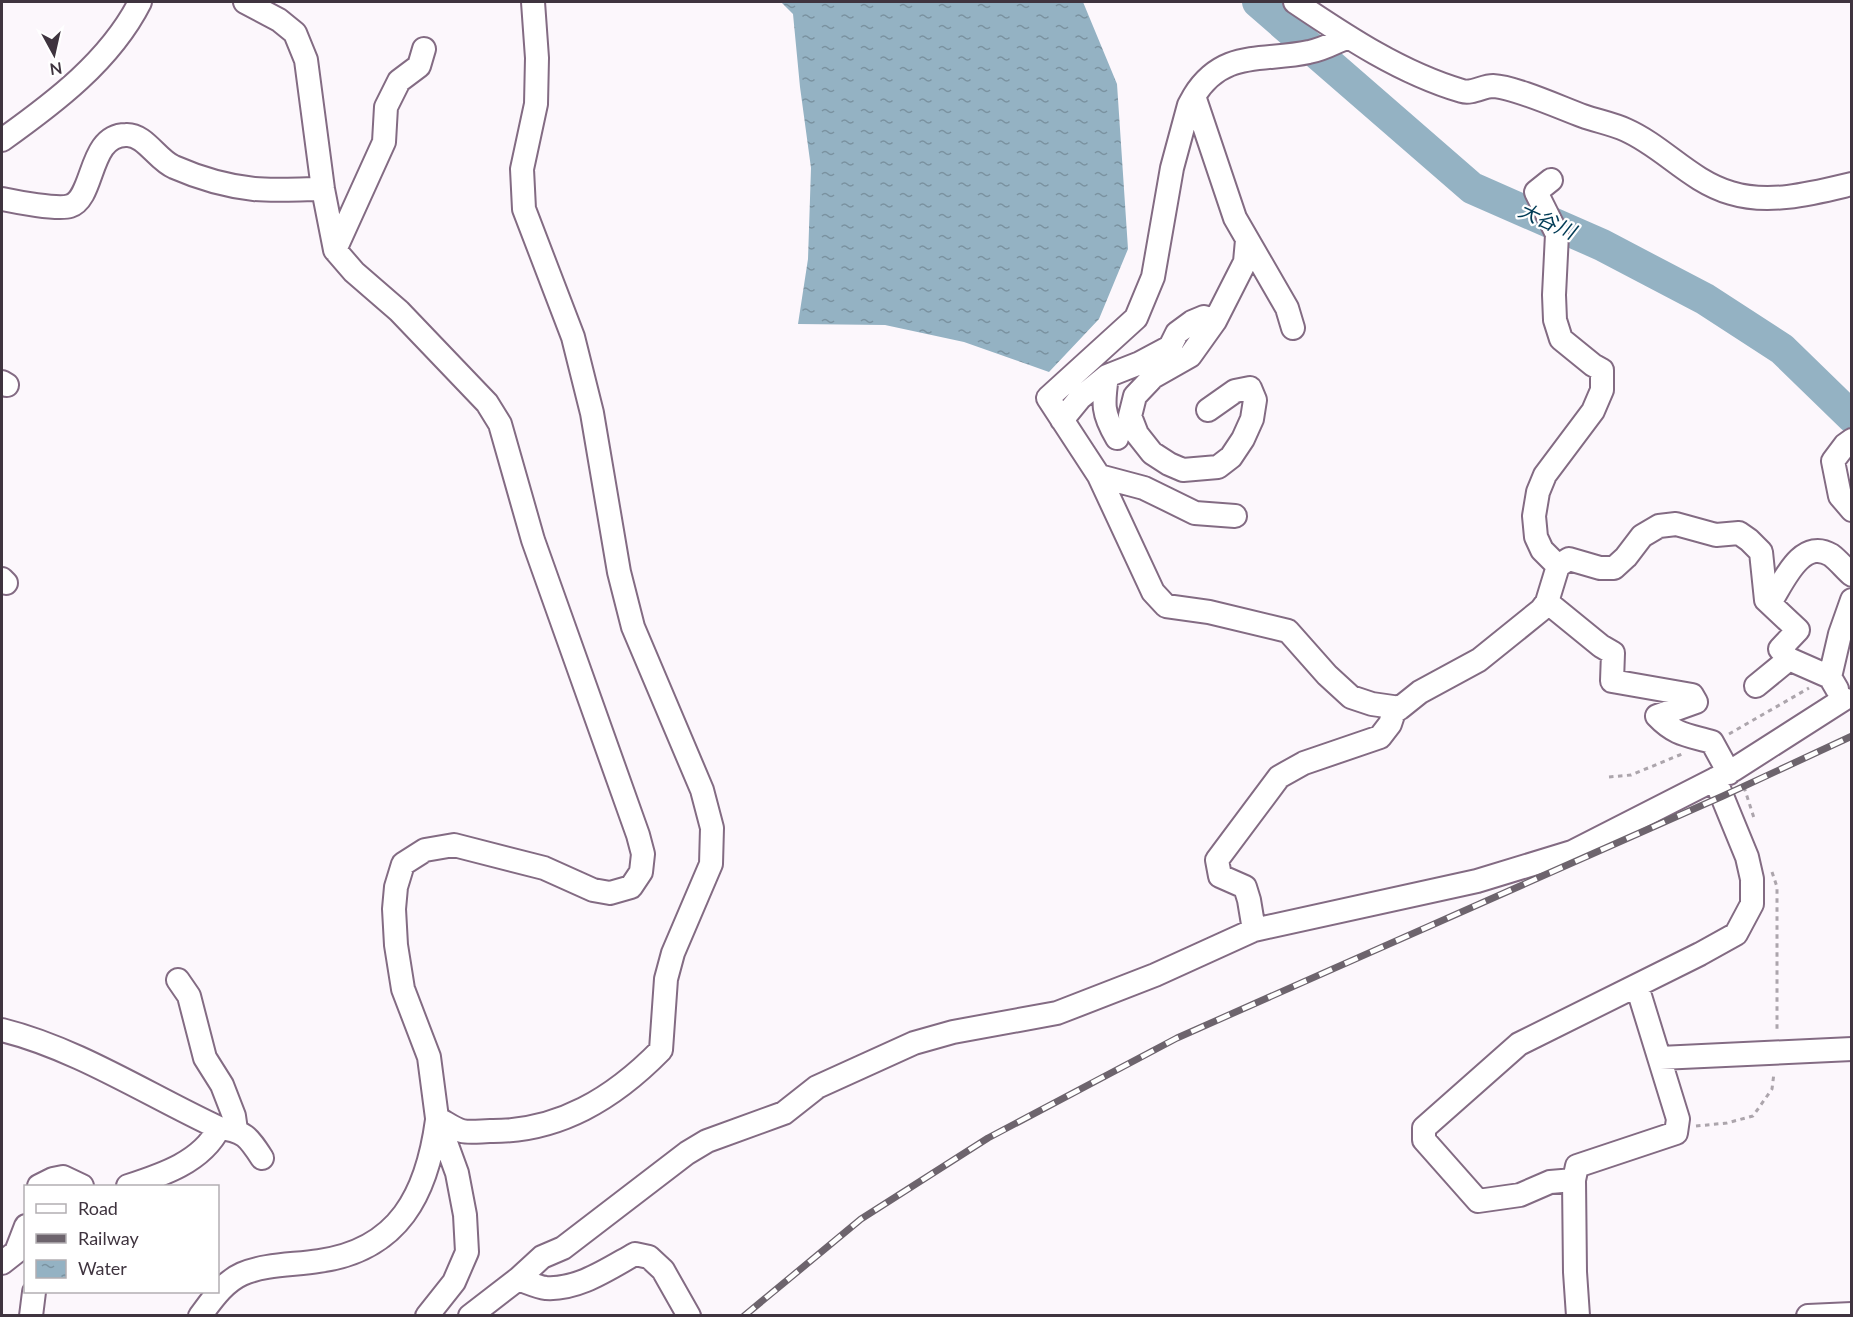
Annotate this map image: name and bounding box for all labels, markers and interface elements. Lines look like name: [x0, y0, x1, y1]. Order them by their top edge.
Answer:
north arrow: [24, 24, 84, 84]
text: N: [49, 59, 64, 80]
water label: 大谷川: [1515, 197, 1582, 244]
legend: [24, 1185, 219, 1293]
text: Road: [78, 1197, 118, 1219]
text: Railway: [78, 1227, 139, 1249]
text: Water: [78, 1257, 127, 1279]

